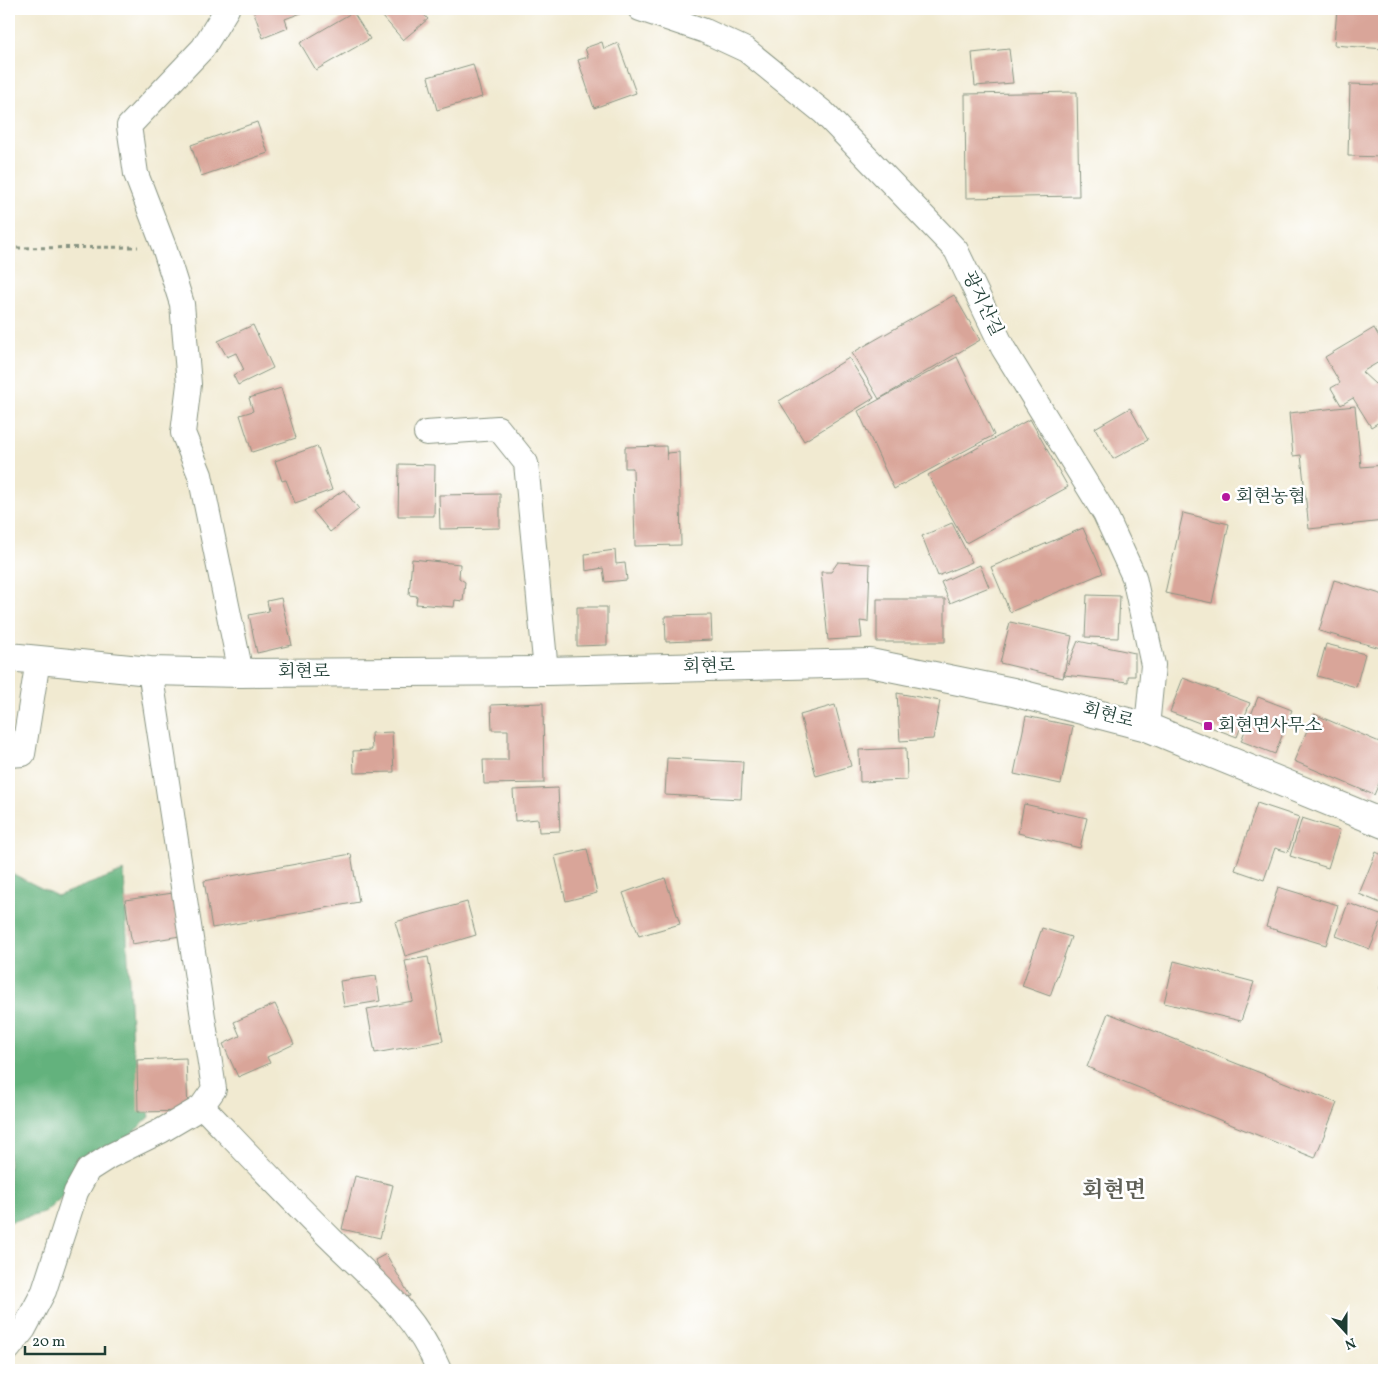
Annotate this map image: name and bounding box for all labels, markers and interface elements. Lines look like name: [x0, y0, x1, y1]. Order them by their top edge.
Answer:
street label: 광지산길: [956, 267, 1008, 341]
place label: 회현농협: [1236, 485, 1306, 510]
marker: 회현농협: [1220, 491, 1232, 503]
street label: 회현로: [683, 654, 735, 680]
street label: 회현로: [278, 660, 330, 685]
street label: 회현로: [1080, 697, 1136, 735]
place label: 회현면사무소: [1218, 714, 1322, 739]
marker: 회현면사무소: [1202, 720, 1214, 732]
district label: 회현면: [1082, 1176, 1146, 1207]
north arrow: [1320, 1306, 1370, 1356]
scale bar: [25, 1324, 105, 1356]
text: 20 m: [32, 1332, 65, 1353]
text: N: [1342, 1332, 1358, 1353]

